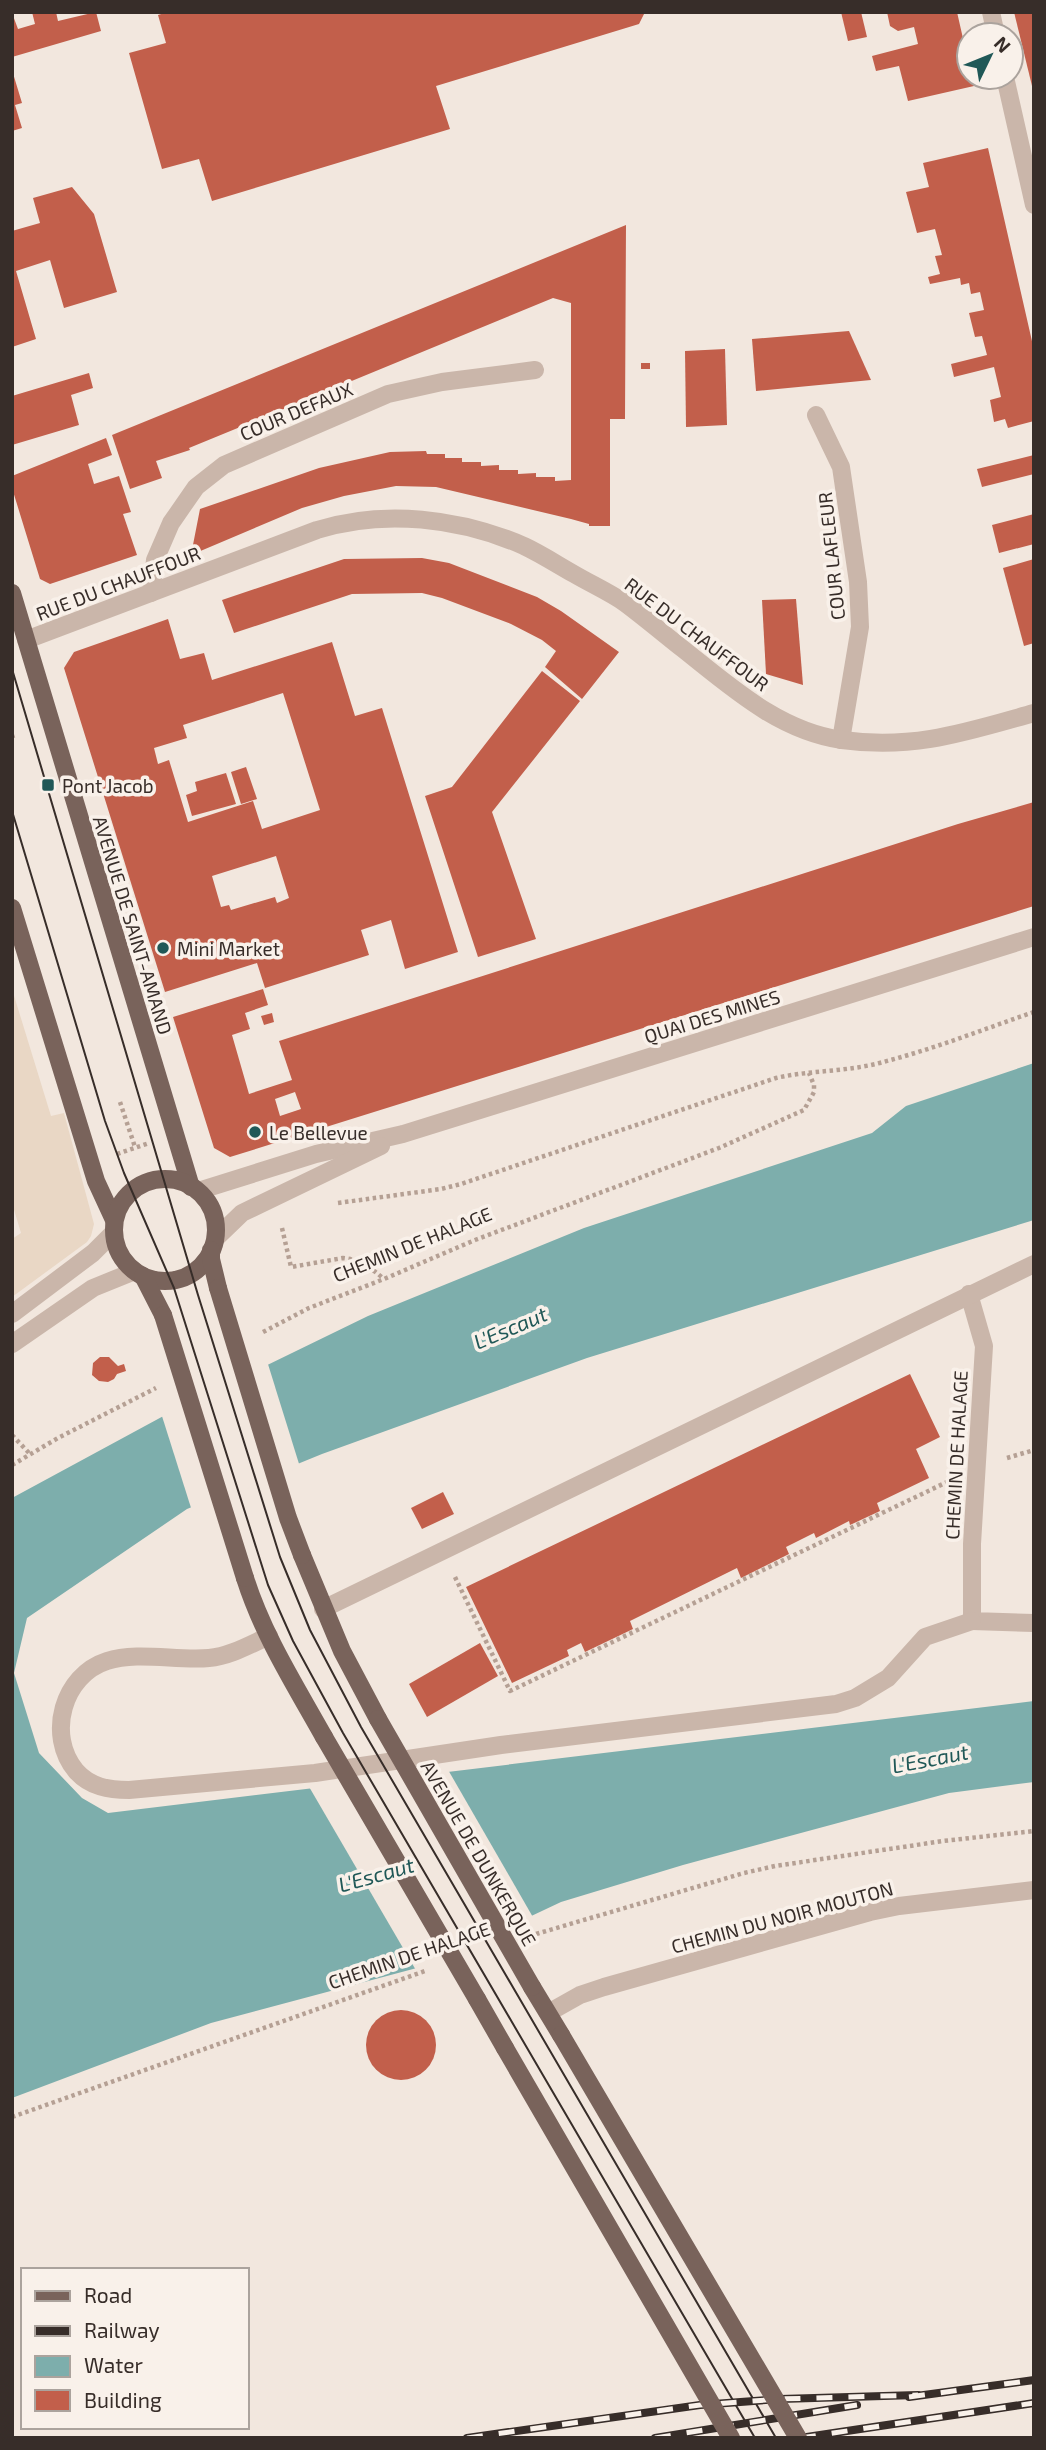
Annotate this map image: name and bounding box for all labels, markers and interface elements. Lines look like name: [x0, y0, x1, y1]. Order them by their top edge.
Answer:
north arrow: [955, 21, 1025, 91]
text: N: [990, 31, 1016, 57]
street label: COUR DEFAUX: [236, 377, 356, 445]
street label: COUR LAFLEUR: [813, 491, 849, 621]
street label: RUE DU CHAUFFOUR: [33, 541, 203, 625]
street label: RUE DU CHAUFFOUR: [621, 572, 773, 696]
place label: Pont Jacob: [62, 774, 154, 797]
marker: Pont Jacob: [40, 777, 56, 793]
street label: AVENUE DE SAINT-AMAND: [89, 813, 177, 1037]
place label: Mini Market: [177, 937, 280, 960]
marker: Mini Market: [155, 940, 171, 956]
street label: QUAI DES MINES: [641, 984, 783, 1048]
place label: Le Bellevue: [269, 1121, 368, 1144]
marker: Le Bellevue: [247, 1124, 263, 1140]
street label: CHEMIN DE HALAGE: [329, 1202, 495, 1286]
water label: L'Escaut: [469, 1300, 551, 1354]
street label: CHEMIN DE HALAGE: [940, 1370, 972, 1540]
water label: L'Escaut: [890, 1738, 970, 1778]
street label: AVENUE DE DUNKERQUE: [417, 1756, 541, 1950]
water label: L'Escaut: [335, 1851, 417, 1897]
street label: CHEMIN DU NOIR MOUTON: [668, 1876, 896, 1958]
street label: CHEMIN DE HALAGE: [325, 1917, 493, 1993]
legend: [21, 2268, 248, 2429]
text: Road: [84, 2282, 132, 2307]
text: Railway: [84, 2317, 160, 2342]
text: Water: [84, 2352, 143, 2377]
text: Building: [84, 2387, 162, 2412]

